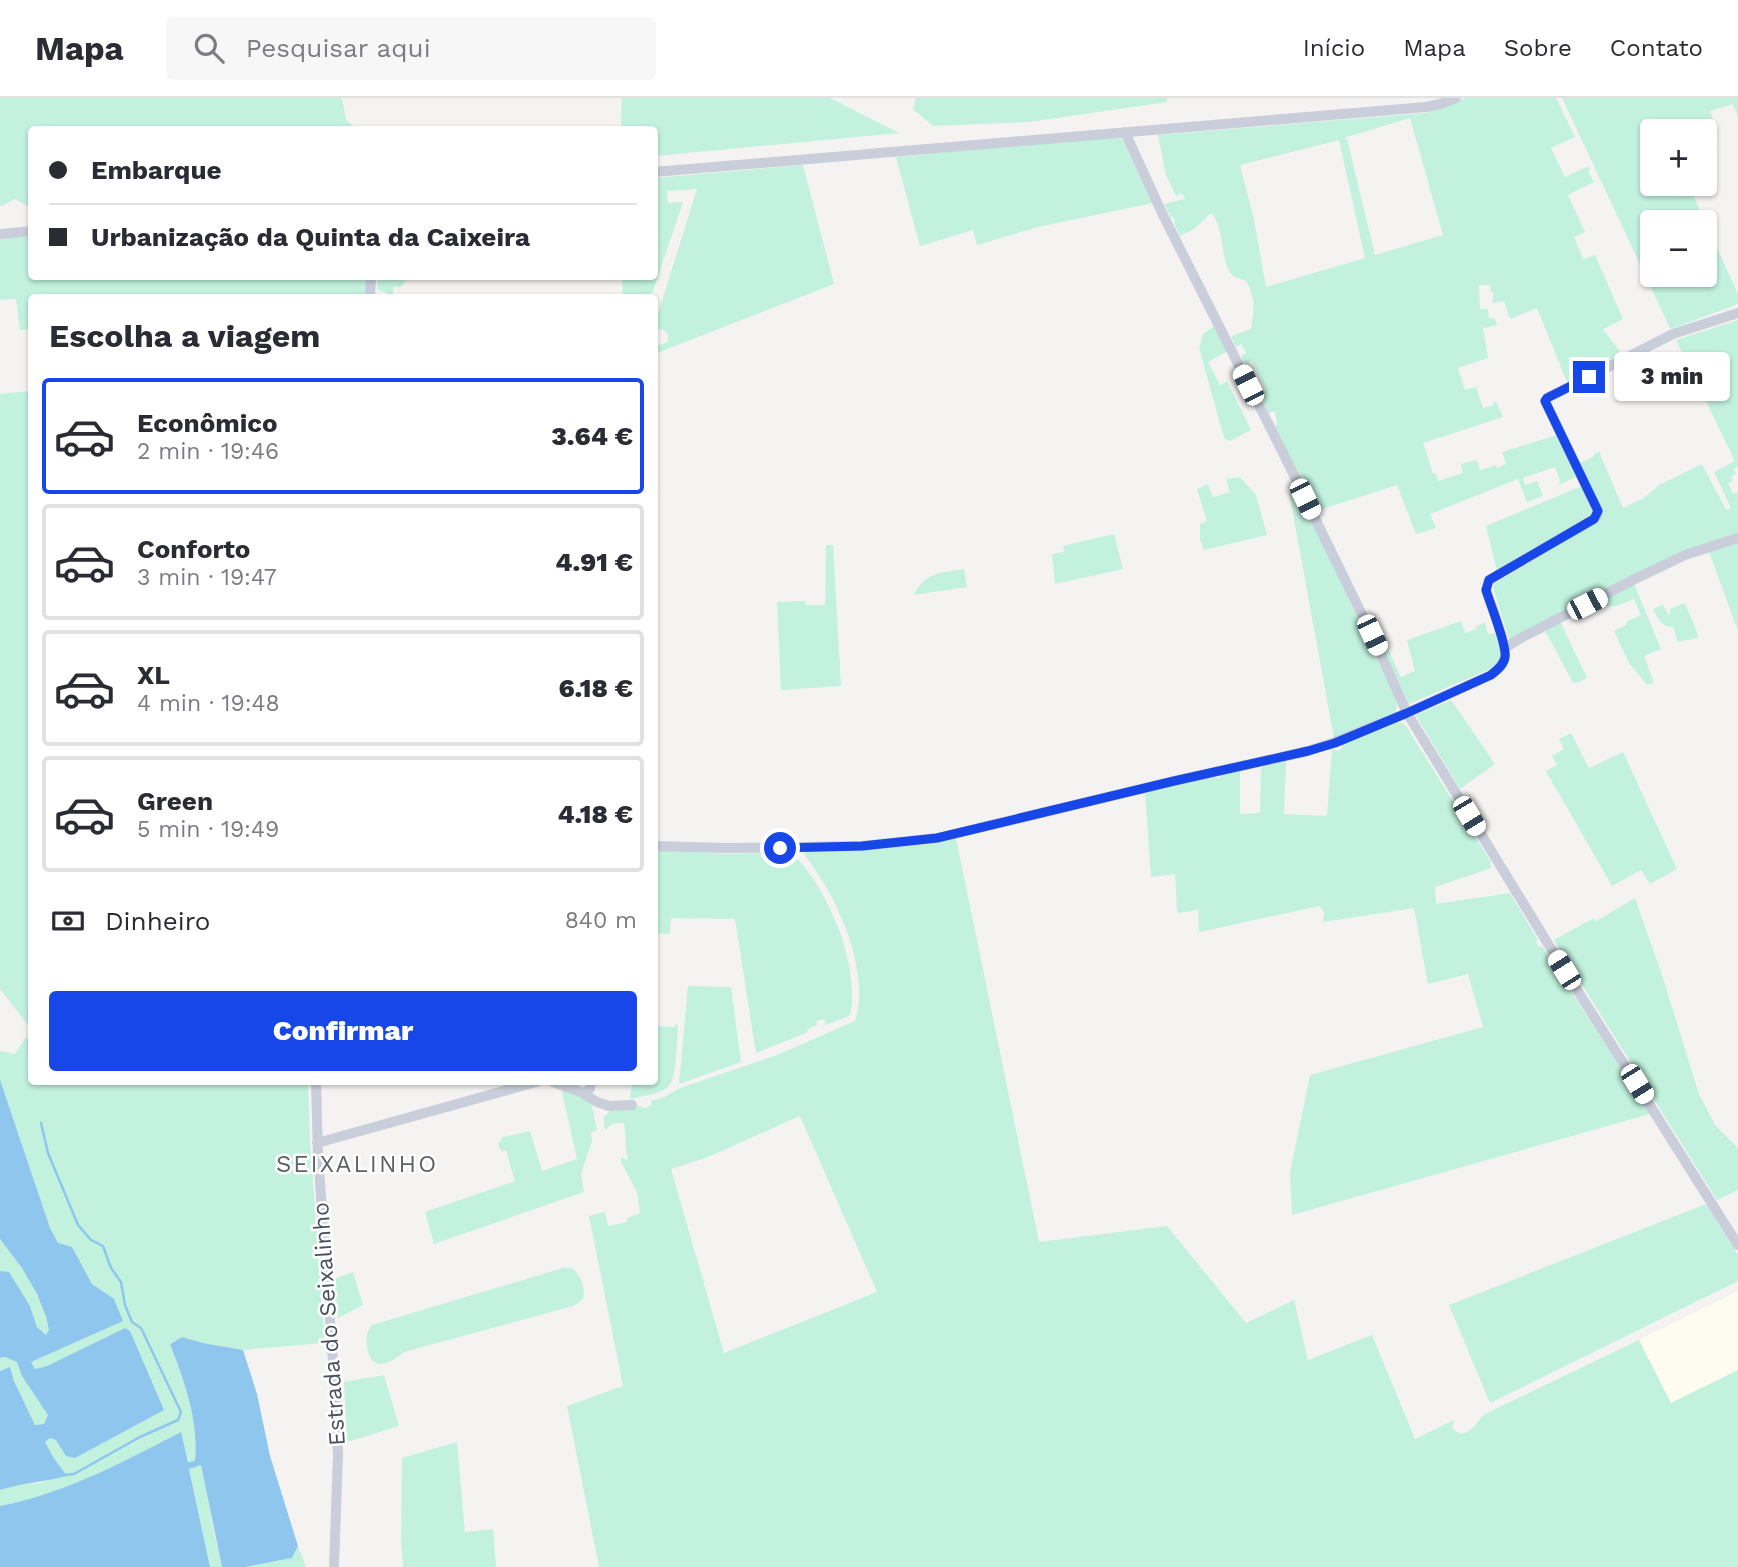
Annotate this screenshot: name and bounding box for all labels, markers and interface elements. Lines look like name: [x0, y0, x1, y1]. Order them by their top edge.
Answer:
search box: [166, 17, 656, 80]
text: Mapa: [35, 29, 124, 68]
icon: search: [190, 29, 228, 67]
text: Pesquisar aqui: [246, 33, 431, 63]
text: Início: [1303, 34, 1365, 62]
text: Mapa: [1403, 34, 1466, 62]
text: Sobre: [1504, 34, 1572, 62]
text: Contato: [1610, 34, 1703, 62]
map controls: [1640, 119, 1717, 287]
button: +: [1640, 119, 1717, 196]
text: Embarque: [91, 155, 222, 185]
button: −: [1640, 210, 1717, 287]
text: Urbanização da Quinta da Caixeira: [91, 222, 530, 252]
text: Escolha a viagem: [49, 317, 320, 355]
callout: 3 min: [1614, 352, 1729, 402]
route end: [1573, 361, 1605, 393]
car: [1230, 362, 1267, 408]
text: 3 min: [1641, 363, 1703, 390]
icon: car: [53, 405, 116, 468]
text: Econômico: [137, 408, 278, 438]
text: 3.64 €: [551, 421, 633, 451]
text: 2 min · 19:46: [137, 438, 279, 465]
car: [1287, 476, 1324, 522]
icon: car: [53, 531, 116, 594]
text: Conforto: [137, 534, 250, 564]
text: 4.91 €: [555, 547, 633, 577]
text: 3 min · 19:47: [137, 564, 277, 591]
car: [1564, 585, 1611, 623]
car: [1354, 612, 1391, 658]
icon: car: [53, 657, 116, 720]
text: XL: [137, 660, 170, 690]
text: 6.18 €: [558, 673, 633, 703]
text: 4 min · 19:48: [137, 690, 280, 717]
icon: car: [53, 783, 116, 846]
text: Green: [137, 786, 213, 816]
car: [1450, 793, 1489, 839]
text: 4.18 €: [557, 799, 633, 829]
text: 5 min · 19:49: [137, 816, 279, 843]
route start: [764, 832, 796, 864]
icon: cash: [49, 902, 87, 940]
text: Dinheiro: [105, 906, 210, 936]
text: 840 m: [565, 907, 637, 934]
car: [1544, 947, 1585, 993]
button: Confirmar: [49, 991, 637, 1071]
car: [1617, 1061, 1658, 1107]
district label: SEIXALINHO: [276, 1150, 438, 1178]
street label: Estrada do Seixalinho: [307, 1201, 351, 1447]

